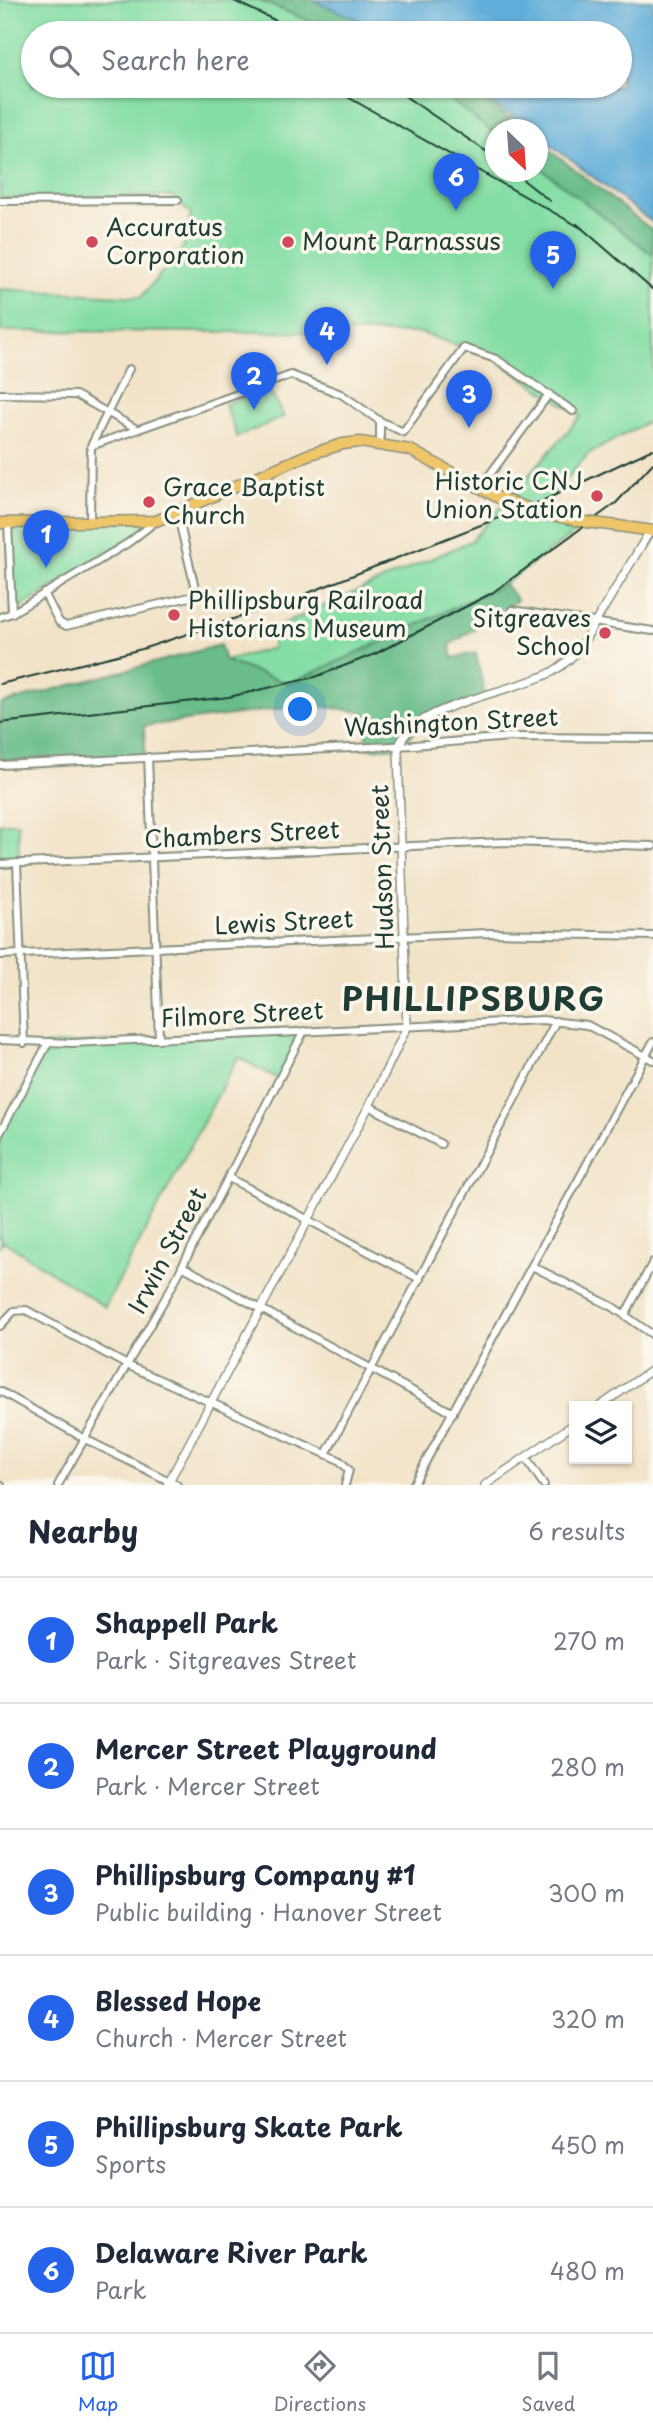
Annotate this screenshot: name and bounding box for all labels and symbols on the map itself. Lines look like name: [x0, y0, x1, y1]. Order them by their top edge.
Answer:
north arrow: [485, 119, 548, 182]
pin: 6: [433, 153, 479, 211]
place label: Accuratus Corporation: [106, 208, 245, 272]
place label: Mount Parnassus: [302, 222, 501, 258]
pin: 5: [530, 231, 576, 289]
marker: Accuratus Corporation: [84, 234, 100, 250]
marker: Mount Parnassus: [280, 234, 296, 250]
pin: 4: [304, 307, 350, 365]
pin: 2: [231, 352, 277, 410]
pin: 3: [446, 370, 492, 428]
place label: Historic CNJ Union Station: [424, 462, 583, 526]
place label: Grace Baptist Church: [163, 468, 325, 532]
marker: Historic CNJ Union Station: [589, 488, 605, 504]
marker: Grace Baptist Church: [141, 494, 157, 510]
pin: 1: [23, 510, 69, 568]
place label: Phillipsburg Railroad Historians Museum: [188, 581, 423, 645]
place label: Sitgreaves School: [472, 599, 591, 663]
marker: Phillipsburg Railroad Historians Museum: [166, 607, 182, 623]
marker: Sitgreaves School: [597, 625, 613, 641]
your location: [283, 692, 317, 726]
street label: Washington Street: [343, 697, 559, 745]
street label: Hudson Street: [360, 784, 402, 950]
street label: Chambers Street: [143, 810, 341, 856]
street label: Lewis Street: [214, 899, 354, 943]
district label: PHILLIPSBURG: [342, 974, 606, 1022]
street label: Filmore Street: [160, 991, 324, 1035]
street label: Irwin Street: [118, 1180, 215, 1320]

